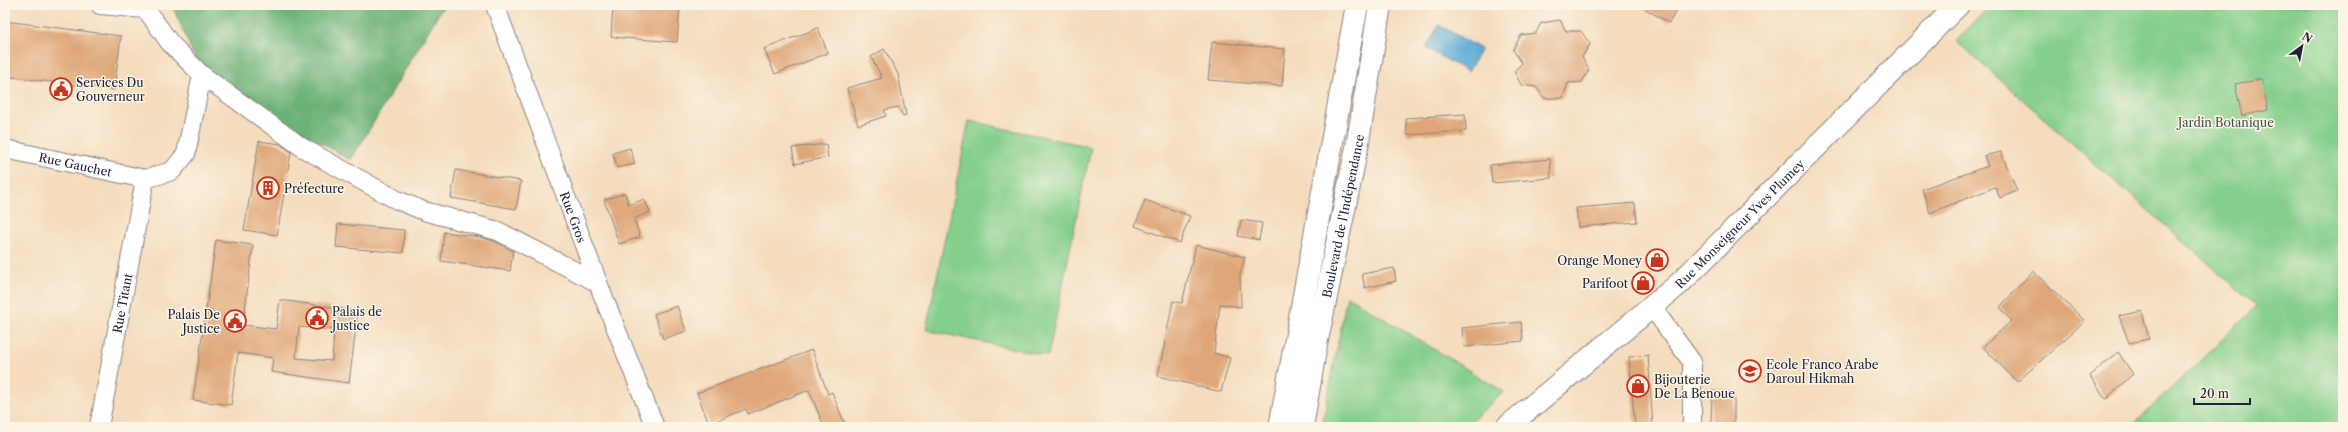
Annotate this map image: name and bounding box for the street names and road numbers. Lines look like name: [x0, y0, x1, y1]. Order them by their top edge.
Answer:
street label: Boulevard de l'Indépendance: [1318, 133, 1367, 299]
street label: Rue Gauchet: [37, 149, 114, 179]
street label: Rue Monseigneur Yves Plumey: [1672, 156, 1807, 291]
street label: Rue Gros: [557, 189, 590, 245]
street label: Rue Titant: [109, 271, 135, 334]

